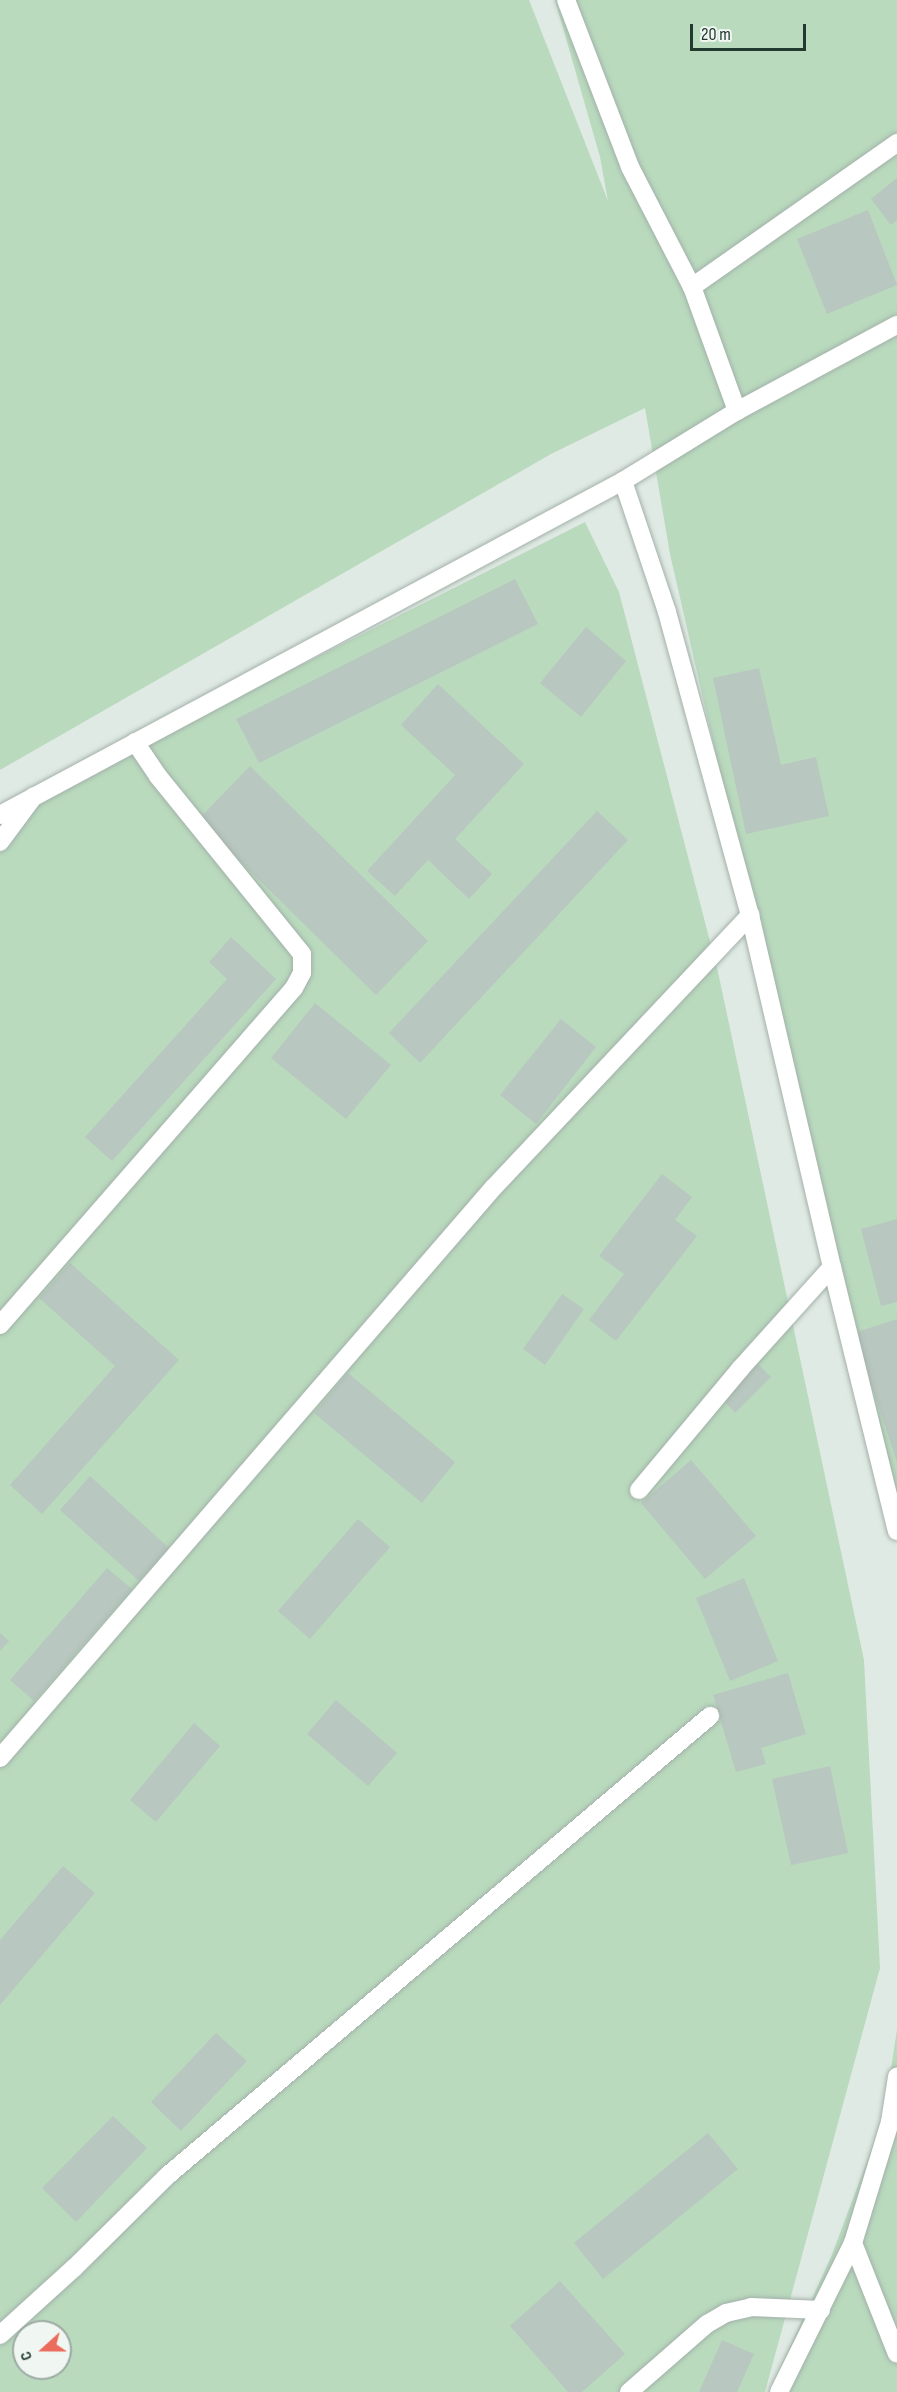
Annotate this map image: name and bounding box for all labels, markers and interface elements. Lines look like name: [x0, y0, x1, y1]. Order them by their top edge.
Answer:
scale bar: [693, 12, 808, 50]
text: 20 m: [701, 24, 731, 45]
north arrow: [12, 2320, 72, 2380]
text: С: [16, 2349, 37, 2363]

